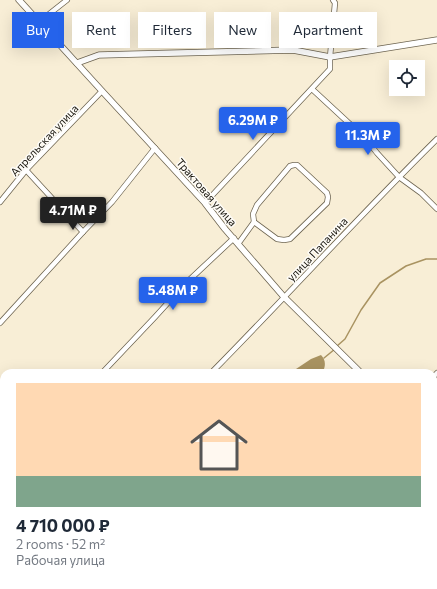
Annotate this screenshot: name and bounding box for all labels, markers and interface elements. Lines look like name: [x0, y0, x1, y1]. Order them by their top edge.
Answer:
chip: Buy: [12, 12, 64, 48]
chip: Rent: [72, 12, 130, 48]
chip: Filters: [138, 12, 206, 48]
chip: New: [214, 12, 271, 48]
chip: Apartment: [279, 12, 377, 48]
map controls: [389, 60, 425, 96]
button: locate: [389, 60, 425, 96]
street label: Апрельская улица: [8, 102, 80, 178]
pin: 6.29M ₽: [216, 107, 290, 141]
text: 6.29M ₽: [228, 112, 278, 128]
pin: 11.3M ₽: [331, 122, 405, 156]
text: 11.3M ₽: [345, 127, 391, 143]
street label: Трактовая улица: [174, 156, 240, 228]
pin: 4.71M ₽: [36, 197, 110, 231]
text: 4.71M ₽: [49, 202, 97, 218]
street label: улица Папанина: [284, 214, 350, 284]
pin: 5.48M ₽: [136, 277, 210, 311]
text: 5.48M ₽: [148, 282, 198, 298]
icon: home: [183, 409, 255, 481]
text: 4 710 000 ₽: [16, 515, 110, 536]
text: 2 rooms · 52 m²: [16, 536, 105, 552]
text: Рабочая улица: [16, 552, 105, 568]

